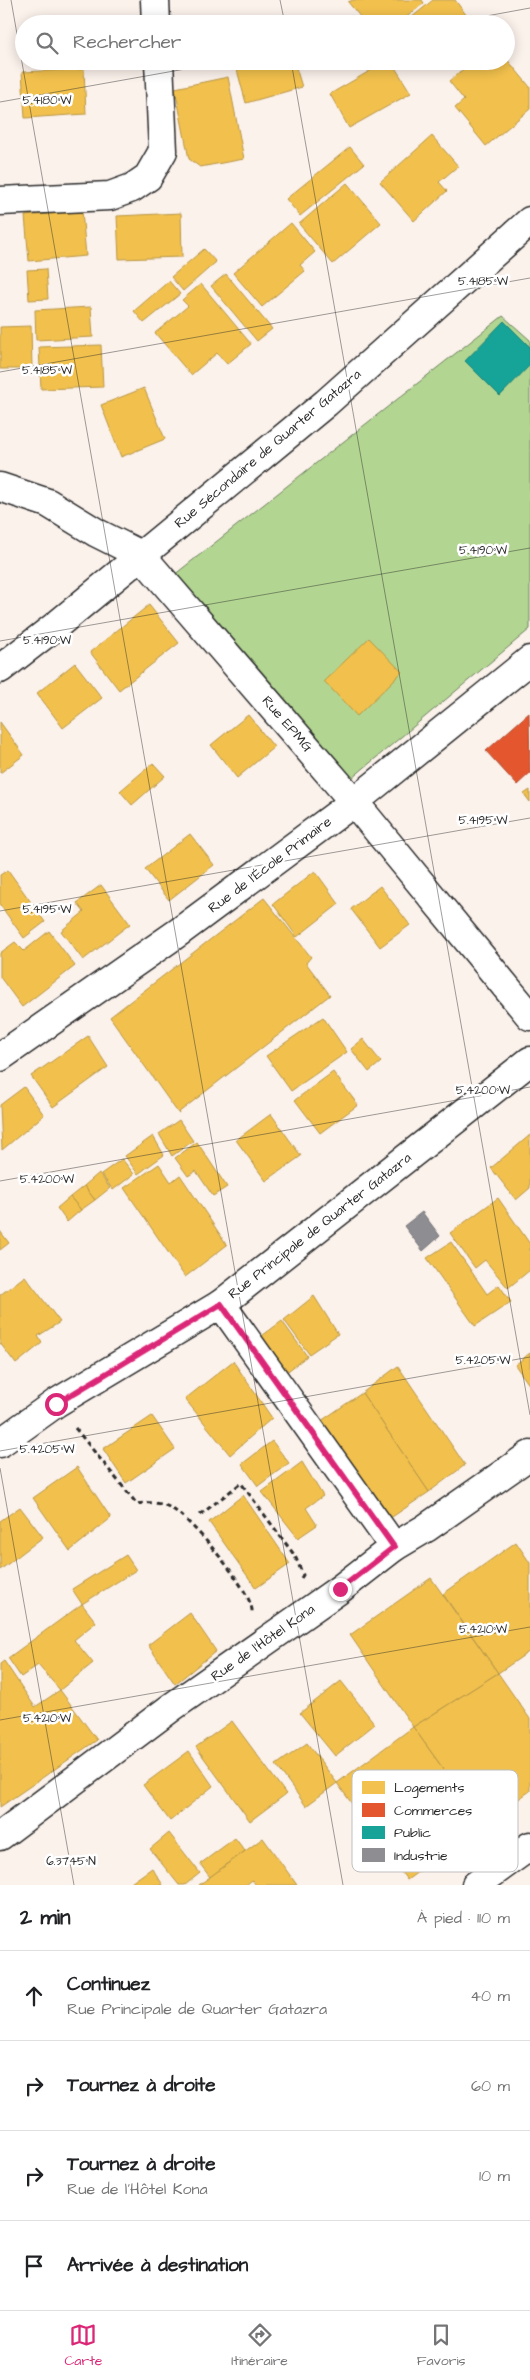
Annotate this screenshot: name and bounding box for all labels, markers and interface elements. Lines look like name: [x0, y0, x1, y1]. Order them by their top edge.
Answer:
search box: [15, 15, 515, 70]
icon: search: [33, 29, 61, 57]
text: Rechercher: [73, 29, 181, 56]
text: 5.4180°W: [22, 92, 72, 109]
text: 5.4185°W: [458, 273, 509, 290]
text: 5.4185°W: [22, 362, 73, 379]
street label: Rue Sécondaire de Quarter Gatazra: [170, 365, 366, 533]
text: 5.4190°W: [459, 542, 508, 559]
text: 5.4190°W: [23, 632, 72, 649]
street label: Rue EPMG: [257, 691, 317, 757]
street label: Rue de l'École Primaire: [204, 812, 336, 918]
text: 5.4195°W: [458, 812, 508, 829]
text: 5.4195°W: [22, 901, 72, 918]
text: 5.4200°W: [456, 1082, 511, 1099]
street label: Rue Principale de Quarter Gatazra: [224, 1148, 416, 1304]
text: 5.4200°W: [20, 1171, 75, 1188]
text: 5.4205°W: [455, 1352, 511, 1369]
route start: [45, 1393, 68, 1416]
text: 5.4205°W: [19, 1441, 75, 1458]
route end: [329, 1578, 352, 1601]
street label: Rue de l'Hôtel Kona: [207, 1600, 319, 1686]
text: 5.4210°W: [459, 1621, 508, 1638]
text: 5.4210°W: [23, 1710, 72, 1727]
legend: [352, 1770, 518, 1872]
text: Logements: [394, 1778, 465, 1798]
text: Commerces: [394, 1801, 472, 1821]
text: Public: [394, 1823, 431, 1843]
text: Industrie: [394, 1846, 448, 1866]
text: 6.3745°N: [46, 1853, 96, 1870]
text: 2 min: [20, 1903, 70, 1932]
text: À pied · 110 m: [417, 1907, 510, 1929]
text: Continuez: [67, 1971, 150, 1998]
icon: ahead: [20, 1982, 48, 2010]
text: 40 m: [470, 1985, 510, 2007]
text: Rue Principale de Quarter Gatazra: [67, 1998, 327, 2020]
icon: right: [20, 2072, 48, 2100]
text: Tournez à droite: [67, 2072, 215, 2099]
text: 60 m: [471, 2075, 510, 2097]
text: Tournez à droite: [67, 2151, 215, 2178]
icon: right: [20, 2162, 48, 2190]
text: 10 m: [479, 2165, 510, 2187]
text: Rue de l'Hôtel Kona: [67, 2178, 208, 2200]
icon: arrive: [20, 2252, 48, 2280]
text: Arrivée à destination: [67, 2252, 248, 2279]
tab: Carte: [64, 2321, 102, 2371]
tab: Itinéraire: [231, 2321, 288, 2371]
tab: Favoris: [417, 2321, 466, 2371]

